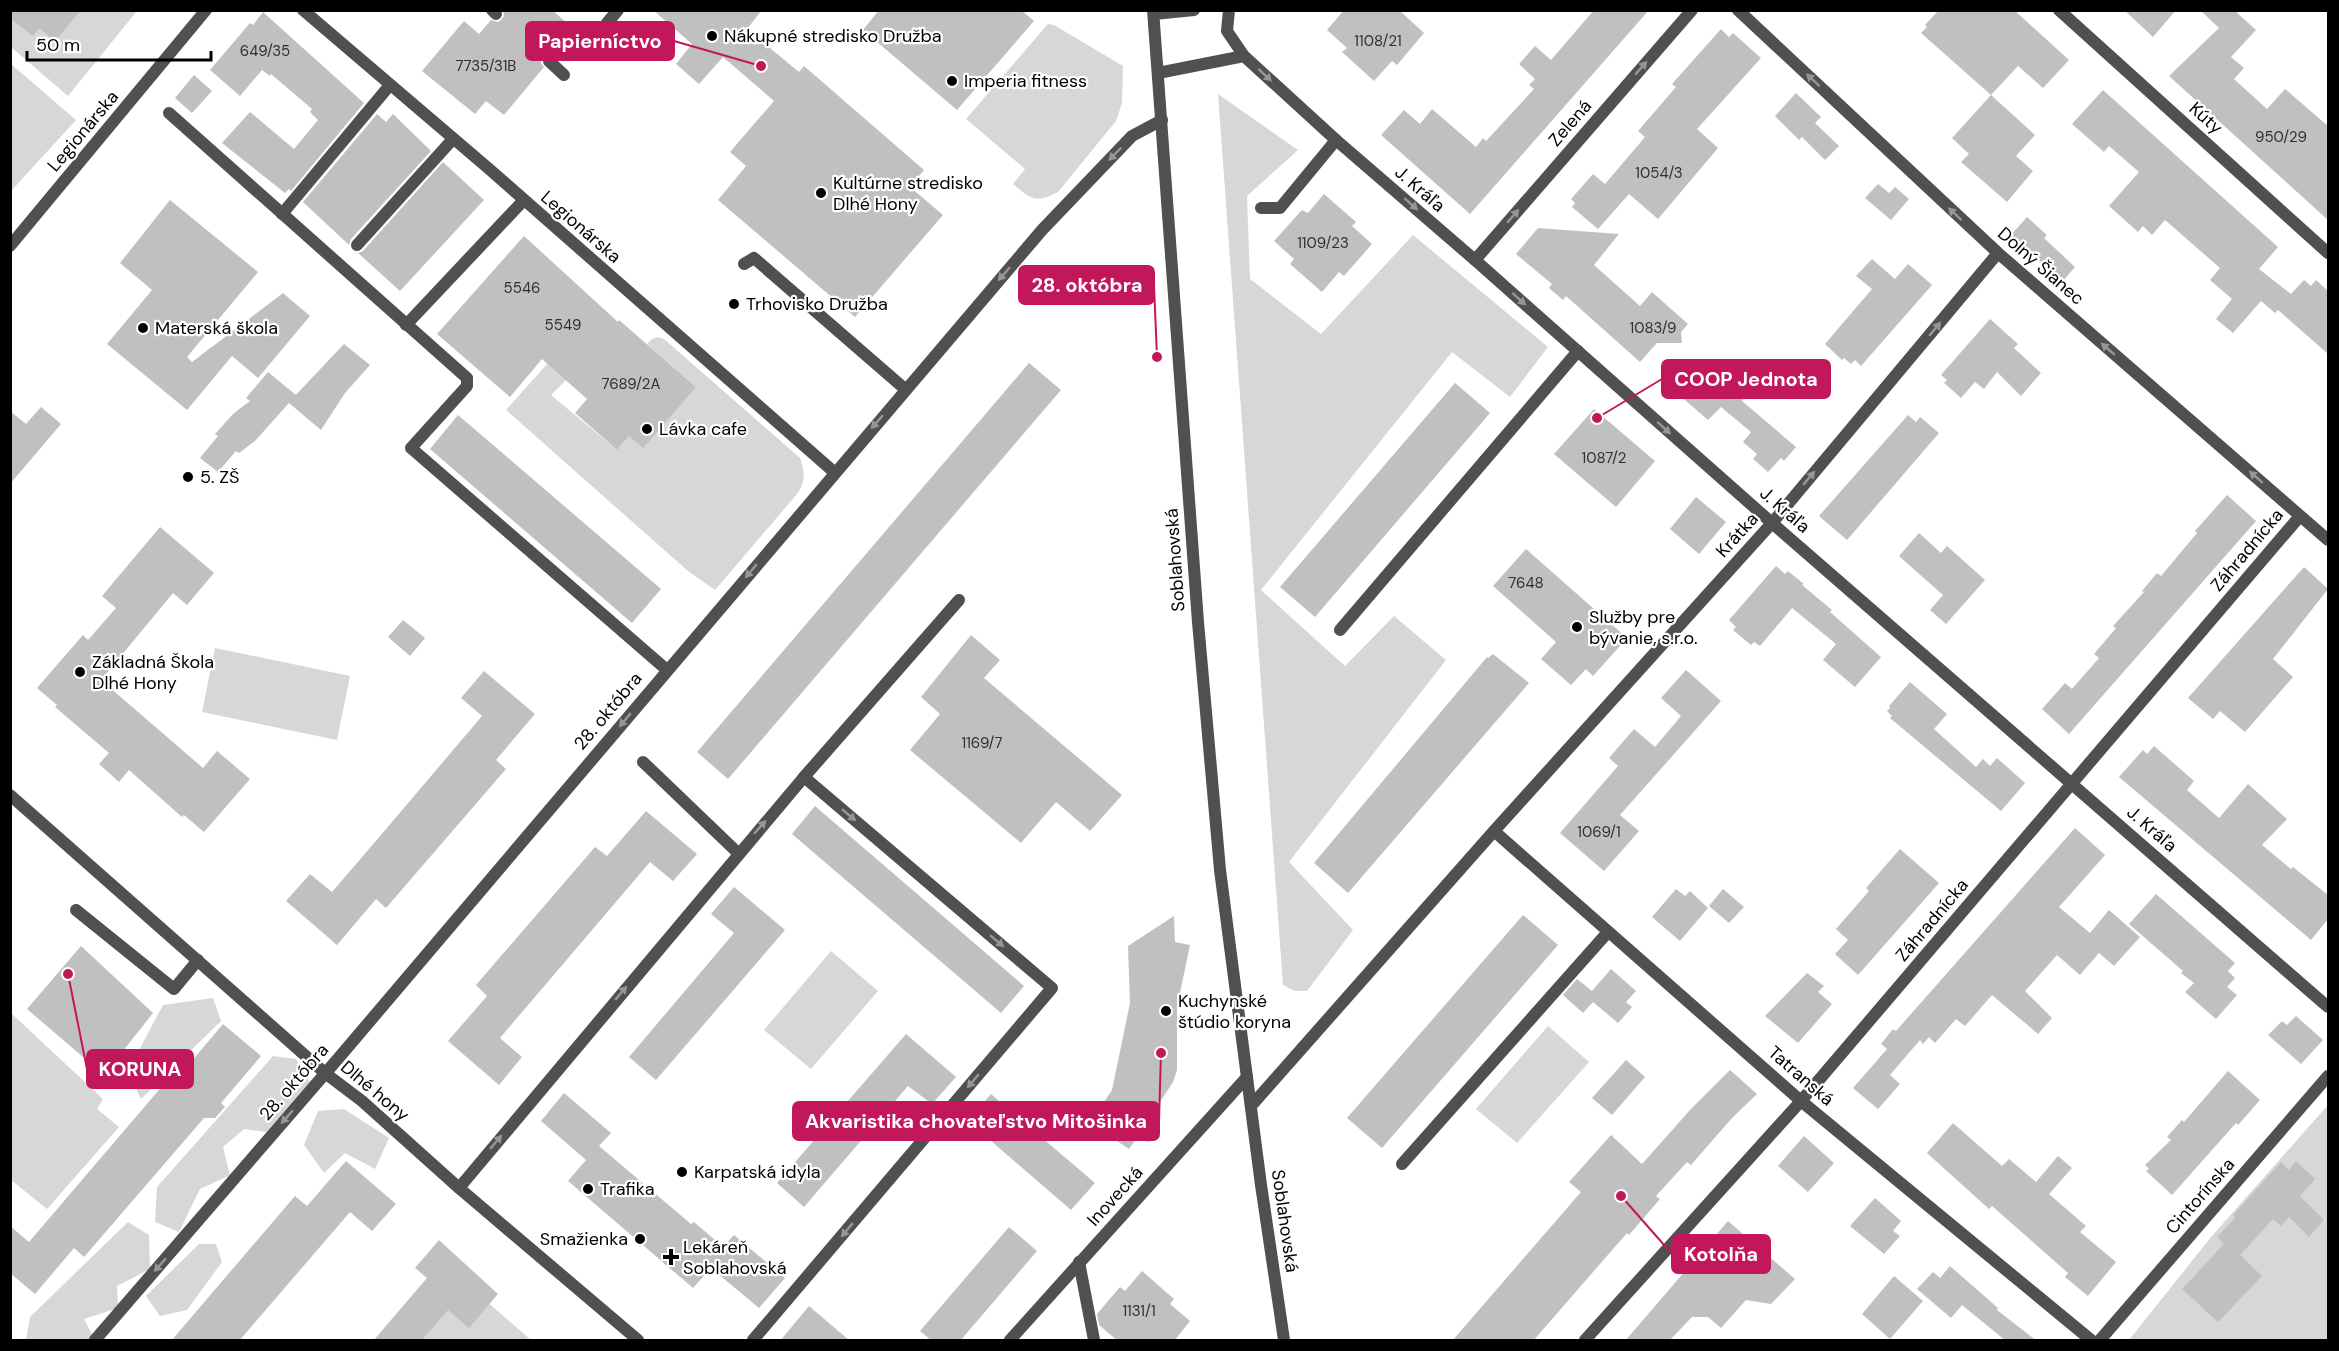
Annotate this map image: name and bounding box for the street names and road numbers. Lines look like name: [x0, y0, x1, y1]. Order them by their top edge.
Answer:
street label: Legionárska: [42, 85, 124, 177]
street label: Zelená: [1543, 95, 1597, 151]
street label: Kúty: [2184, 97, 2228, 139]
street label: J. Kráľa: [1390, 160, 1450, 218]
street label: Legionárska: [536, 185, 626, 269]
street label: Dolný Šianec: [1993, 222, 2089, 310]
street label: J. Kráľa: [1755, 481, 1815, 539]
street label: Záhradnícka: [2205, 504, 2289, 596]
street label: Soblahovská: [1159, 507, 1191, 613]
street label: Krátka: [1710, 507, 1764, 563]
street label: 28. októbra: [568, 667, 648, 755]
street label: J. Kráľa: [2122, 800, 2182, 858]
street label: Záhradnícka: [1890, 874, 1974, 966]
street label: 28. októbra: [254, 1039, 334, 1125]
street label: Tatranská: [1763, 1041, 1839, 1111]
street label: Dlhé hony: [336, 1055, 414, 1127]
street label: Cintorínska: [2160, 1153, 2240, 1239]
street label: Inovecká: [1082, 1161, 1148, 1231]
street label: Soblahovská: [1266, 1168, 1304, 1274]

